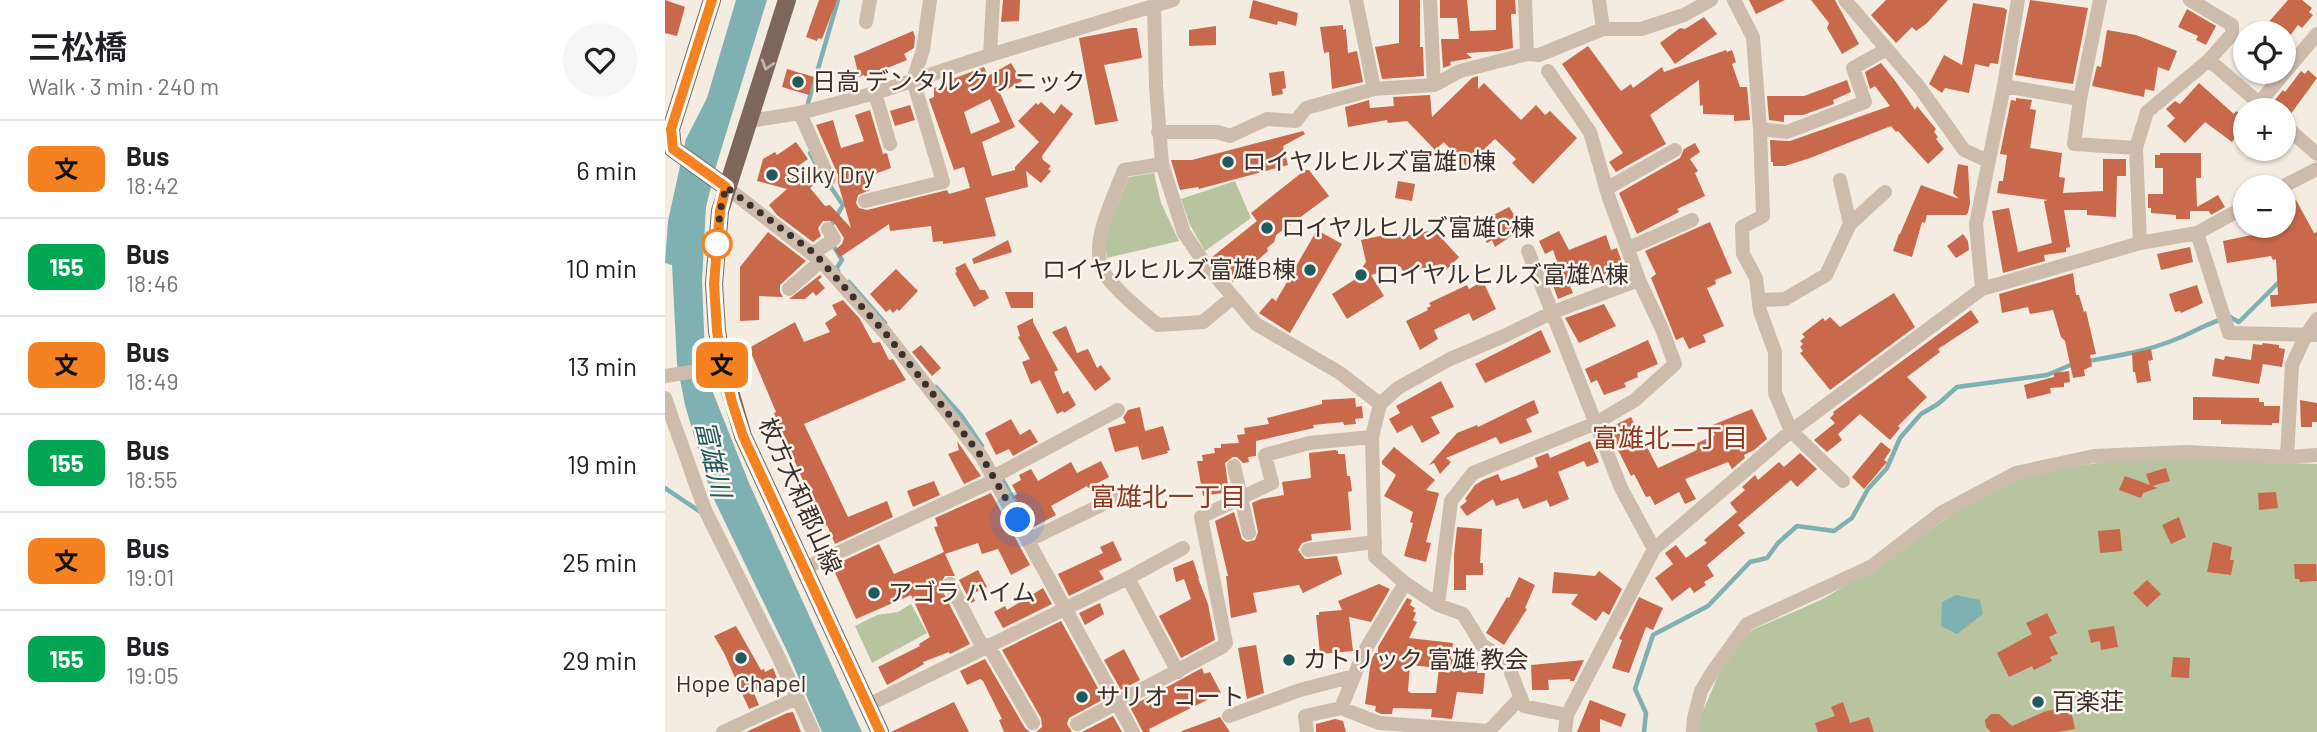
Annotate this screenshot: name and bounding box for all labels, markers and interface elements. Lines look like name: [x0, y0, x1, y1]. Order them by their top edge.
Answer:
map controls: [2233, 21, 2296, 238]
button: locate: [2233, 21, 2296, 84]
button: heart: [563, 23, 637, 97]
text: 三松橋: [28, 26, 127, 66]
one-way arrow: [760, 59, 775, 71]
place label: 日高 デンタル クリニック: [812, 66, 1086, 95]
text: Walk · 3 min · 240 m: [28, 72, 219, 100]
marker: 日高 デンタル クリニック: [790, 74, 806, 90]
button: +: [2233, 98, 2296, 161]
text: Bus: [126, 140, 169, 171]
place label: ロイヤルヒルズ富雄D棟: [1242, 146, 1496, 175]
text: 文: [55, 154, 79, 183]
text: 6 min: [576, 154, 637, 185]
marker: ロイヤルヒルズ富雄D棟: [1220, 154, 1236, 170]
place label: Silky Dry: [786, 159, 875, 188]
marker: Silky Dry: [764, 167, 780, 183]
text: 18:42: [126, 171, 179, 199]
button: −: [2233, 175, 2296, 238]
place label: ロイヤルヒルズ富雄C棟: [1281, 212, 1535, 241]
marker: ロイヤルヒルズ富雄C棟: [1259, 220, 1275, 236]
unlabelled marker: [702, 229, 732, 259]
text: Bus: [126, 238, 169, 269]
text: 155: [49, 252, 84, 281]
text: 10 min: [566, 252, 637, 283]
place label: ロイヤルヒルズ富雄B棟: [1042, 254, 1296, 283]
place label: ロイヤルヒルズ富雄A棟: [1375, 259, 1629, 288]
marker: ロイヤルヒルズ富雄B棟: [1302, 262, 1318, 278]
marker: ロイヤルヒルズ富雄A棟: [1353, 267, 1369, 283]
text: 18:46: [126, 269, 178, 297]
text: Bus: [126, 336, 169, 367]
line badge: 文: [699, 342, 745, 388]
text: 文: [55, 350, 79, 379]
text: 13 min: [567, 350, 637, 381]
text: 文: [710, 350, 734, 379]
text: 18:49: [126, 367, 179, 395]
street label: 枚方大和郡山線: [754, 413, 849, 578]
water label: 富雄川: [691, 417, 739, 503]
district label: 富雄北二丁目: [1592, 421, 1748, 452]
text: Bus: [126, 434, 169, 465]
text: 155: [49, 448, 84, 477]
text: 19 min: [567, 448, 637, 479]
text: 18:55: [126, 465, 177, 493]
district label: 富雄北一丁目: [1090, 480, 1246, 511]
your location: [1000, 502, 1035, 537]
text: Bus: [126, 532, 169, 563]
text: 文: [55, 546, 79, 575]
text: 25 min: [562, 546, 637, 577]
text: 19:01: [126, 563, 174, 591]
place label: アゴラ ハイム: [888, 577, 1036, 606]
marker: アゴラ ハイム: [866, 585, 882, 601]
text: Bus: [126, 630, 169, 661]
text: 155: [49, 644, 84, 673]
text: 29 min: [562, 644, 637, 675]
place label: カトリック 富雄 教会: [1303, 644, 1529, 673]
marker: Hope Chapel: [733, 650, 749, 666]
marker: カトリック 富雄 教会: [1281, 652, 1297, 668]
text: 19:05: [126, 661, 179, 689]
place label: Hope Chapel: [676, 668, 806, 697]
place label: サリオ コート: [1096, 681, 1245, 710]
place label: 百楽荘: [2052, 686, 2124, 715]
marker: サリオ コート: [1074, 689, 1090, 705]
marker: 百楽荘: [2030, 694, 2046, 710]

